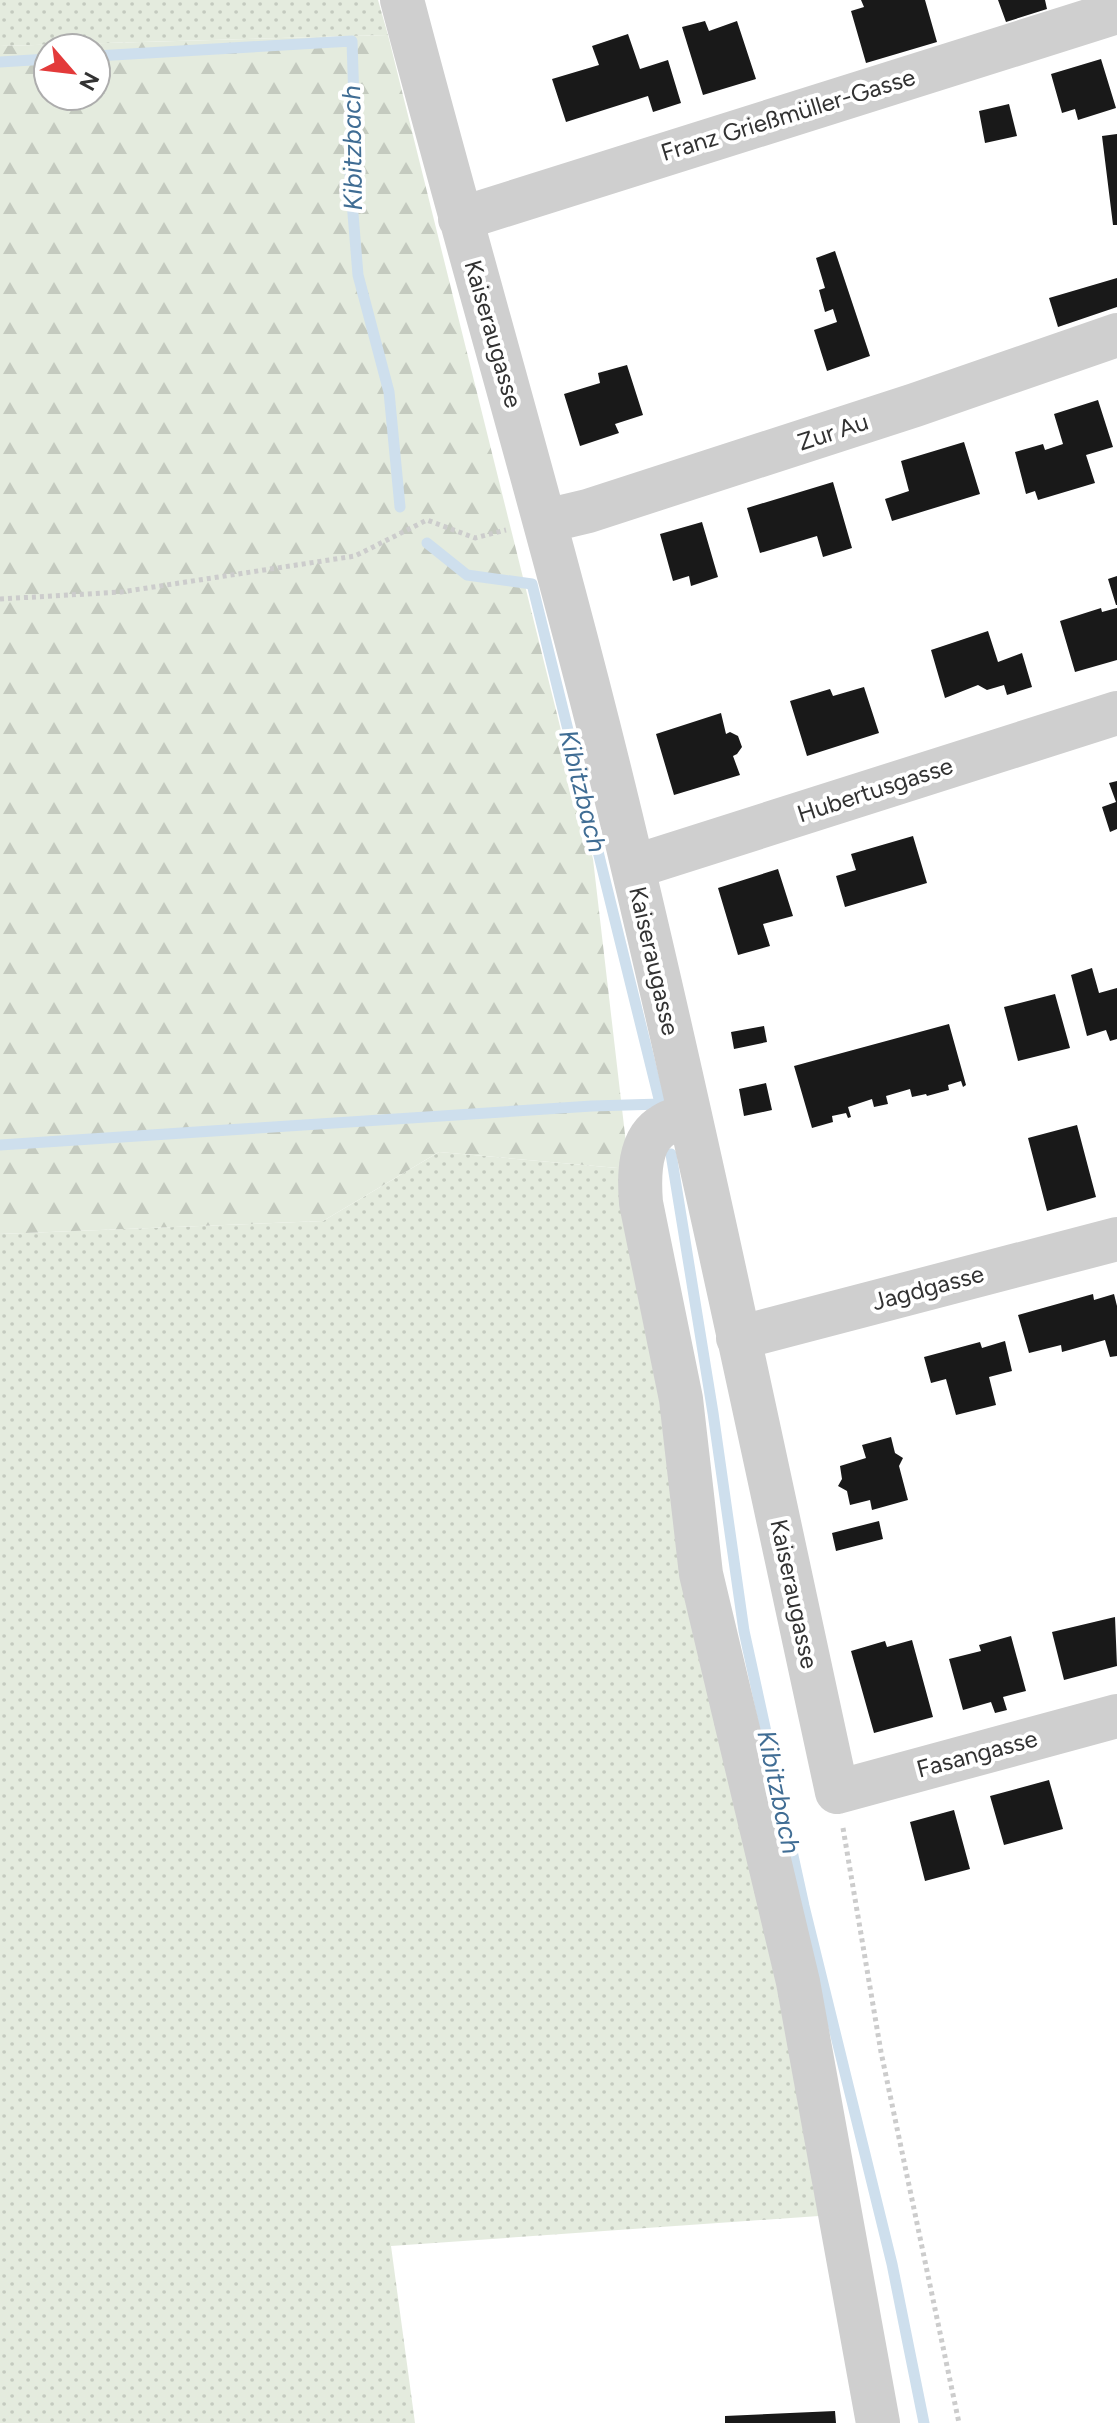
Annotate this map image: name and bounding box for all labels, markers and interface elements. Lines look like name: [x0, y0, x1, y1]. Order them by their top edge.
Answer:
north arrow: [32, 32, 112, 112]
street label: Franz Grießmüller-Gasse: [657, 62, 918, 167]
text: N: [73, 67, 105, 95]
water label: Kibitzbach: [335, 85, 369, 211]
street label: Kaiseraugasse: [459, 257, 528, 411]
street label: Zur Au: [794, 407, 872, 457]
water label: Kibitzbach: [552, 726, 614, 856]
street label: Hubertusgasse: [793, 751, 956, 828]
street label: Kaiseraugasse: [623, 884, 686, 1038]
street label: Jagdgasse: [869, 1259, 987, 1316]
street label: Kaiseraugasse: [764, 1517, 824, 1671]
street label: Fasangasse: [913, 1723, 1040, 1784]
water label: Kibitzbach: [750, 1727, 808, 1857]

